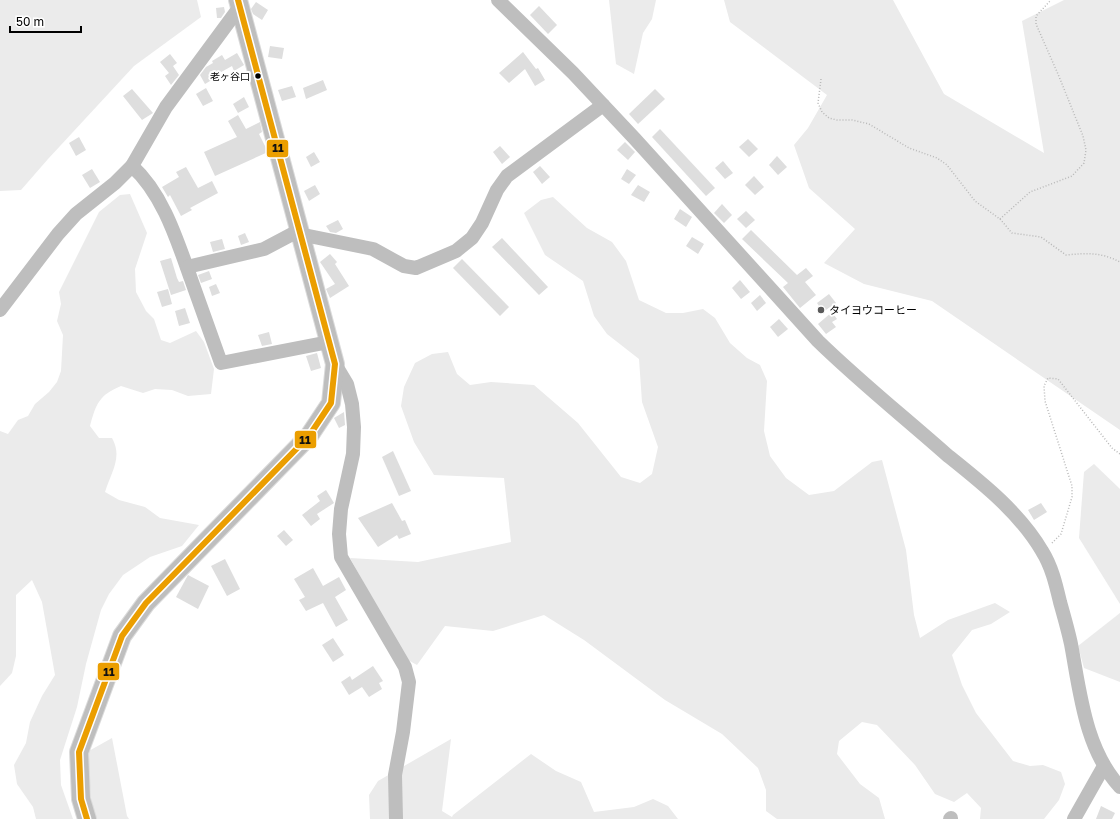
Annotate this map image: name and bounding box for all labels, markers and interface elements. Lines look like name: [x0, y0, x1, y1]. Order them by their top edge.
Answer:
scale bar: [10, 8, 81, 34]
text: 50 m: [16, 14, 44, 29]
place label: 老ヶ谷口: [210, 70, 250, 82]
marker: 老ヶ谷口: [253, 71, 263, 81]
line badge: 11: [266, 139, 289, 158]
text: 11: [272, 141, 284, 154]
place label: タイヨウコーヒー: [829, 303, 917, 316]
marker: タイヨウコーヒー: [816, 305, 826, 315]
line badge: 11: [294, 430, 317, 449]
text: 11: [299, 433, 311, 446]
line badge: 11: [97, 662, 120, 681]
text: 11: [103, 665, 115, 678]

